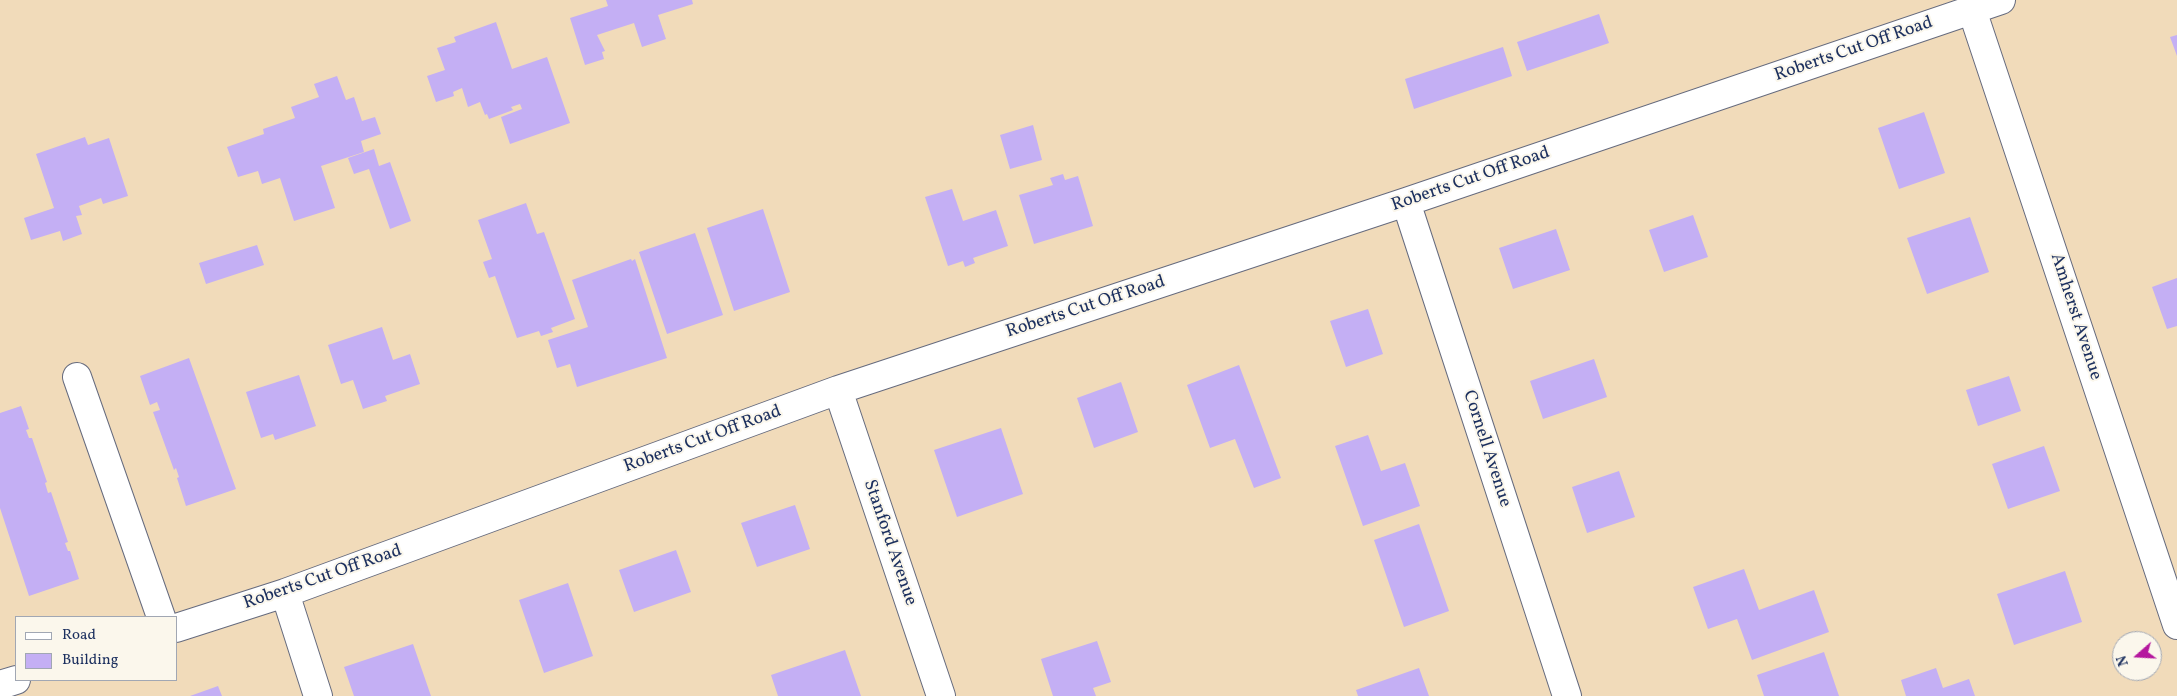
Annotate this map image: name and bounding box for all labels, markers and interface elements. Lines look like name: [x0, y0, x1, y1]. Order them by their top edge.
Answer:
street label: Roberts Cut Off Road: [1772, 13, 1936, 87]
street label: Roberts Cut Off Road: [1389, 143, 1553, 217]
street label: Amherst Avenue: [2044, 251, 2106, 383]
street label: Roberts Cut Off Road: [1004, 272, 1168, 344]
street label: Cornell Avenue: [1457, 388, 1515, 510]
street label: Roberts Cut Off Road: [621, 401, 785, 479]
street label: Stanford Avenue: [857, 477, 921, 609]
street label: Roberts Cut Off Road: [241, 541, 405, 615]
legend: [15, 616, 178, 681]
text: Road: [62, 625, 96, 646]
north arrow: [2112, 631, 2162, 681]
text: Building: [62, 650, 118, 671]
text: N: [2113, 653, 2134, 669]

